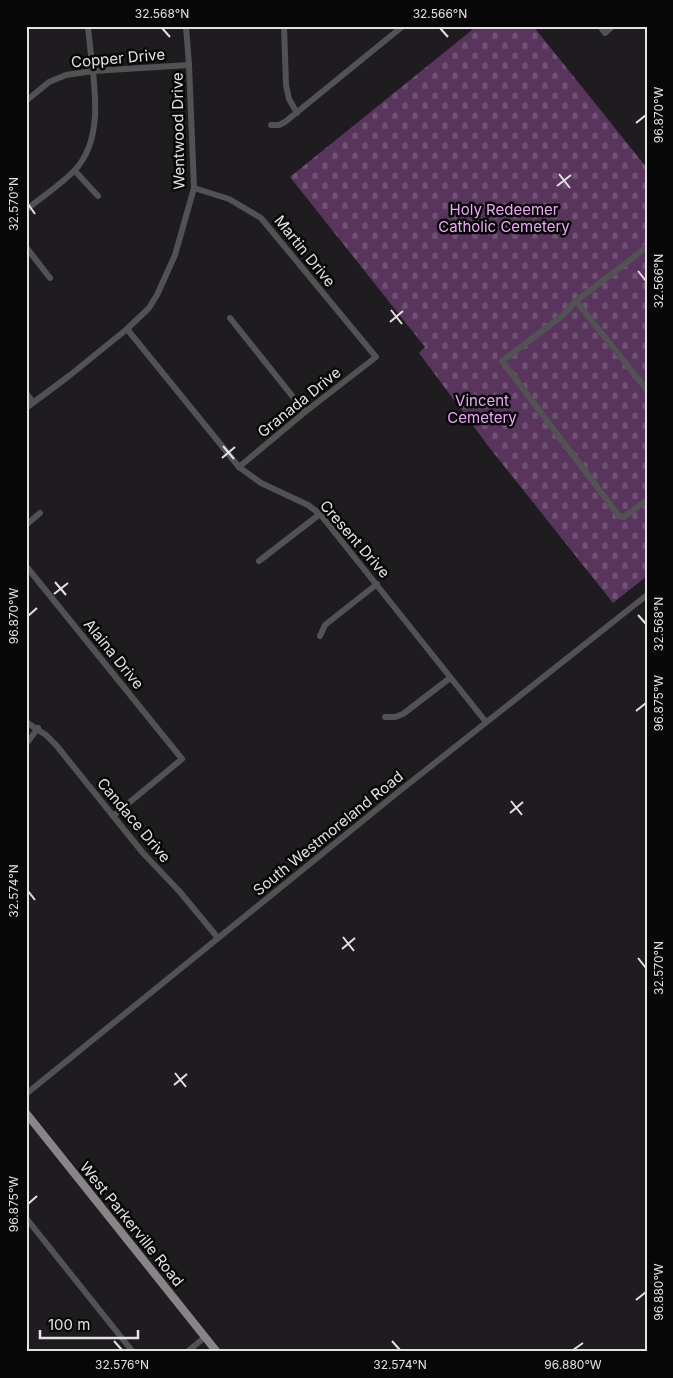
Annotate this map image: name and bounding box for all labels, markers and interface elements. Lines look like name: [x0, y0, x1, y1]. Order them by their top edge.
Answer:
text: 32.568°N: [135, 6, 189, 21]
text: 32.566°N: [413, 6, 467, 21]
street label: Copper Drive: [70, 44, 166, 72]
street label: Wentwood Drive: [167, 72, 189, 190]
text: 96.870°W: [651, 87, 666, 143]
text: 32.570°N: [6, 177, 21, 231]
park label: Holy Redeemer Catholic Cemetery: [438, 200, 570, 236]
street label: Martin Drive: [270, 211, 340, 291]
text: 32.566°N: [651, 254, 666, 308]
street label: Granada Drive: [254, 363, 344, 441]
park label: Vincent Cemetery: [447, 391, 517, 427]
street label: Cresent Drive: [316, 496, 394, 582]
text: 96.870°W: [6, 588, 21, 644]
text: 32.568°N: [651, 597, 666, 651]
street label: Alaina Drive: [80, 615, 148, 693]
text: 96.875°W: [651, 675, 666, 731]
street label: South Westmoreland Road: [249, 767, 407, 899]
street label: Candace Drive: [93, 774, 175, 866]
text: 32.574°N: [6, 864, 21, 918]
text: 32.570°N: [651, 941, 666, 995]
street label: West Parkerville Road: [76, 1158, 188, 1290]
text: 96.875°W: [6, 1176, 21, 1232]
text: 96.880°W: [651, 1263, 666, 1321]
scale bar: [40, 1308, 138, 1340]
text: 100 m: [48, 1315, 90, 1334]
text: 32.576°N: [95, 1357, 149, 1372]
text: 32.574°N: [373, 1357, 427, 1372]
text: 96.880°W: [544, 1357, 602, 1372]

